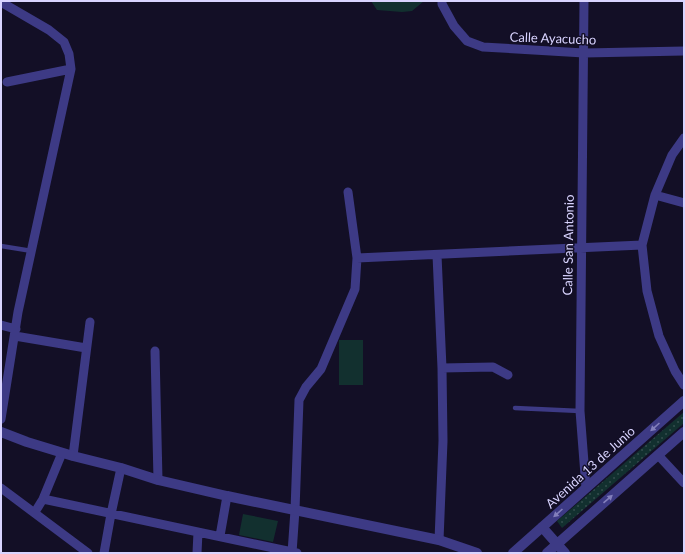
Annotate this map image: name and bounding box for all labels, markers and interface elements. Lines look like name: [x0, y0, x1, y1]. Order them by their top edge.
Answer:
street label: Calle Ayacucho: [509, 28, 597, 48]
street label: Calle San Antonio: [559, 195, 577, 295]
one-way arrow: [650, 422, 660, 432]
street label: Avenida 13 de Junio: [542, 423, 638, 511]
one-way arrow: [603, 495, 613, 504]
one-way arrow: [553, 509, 563, 518]

